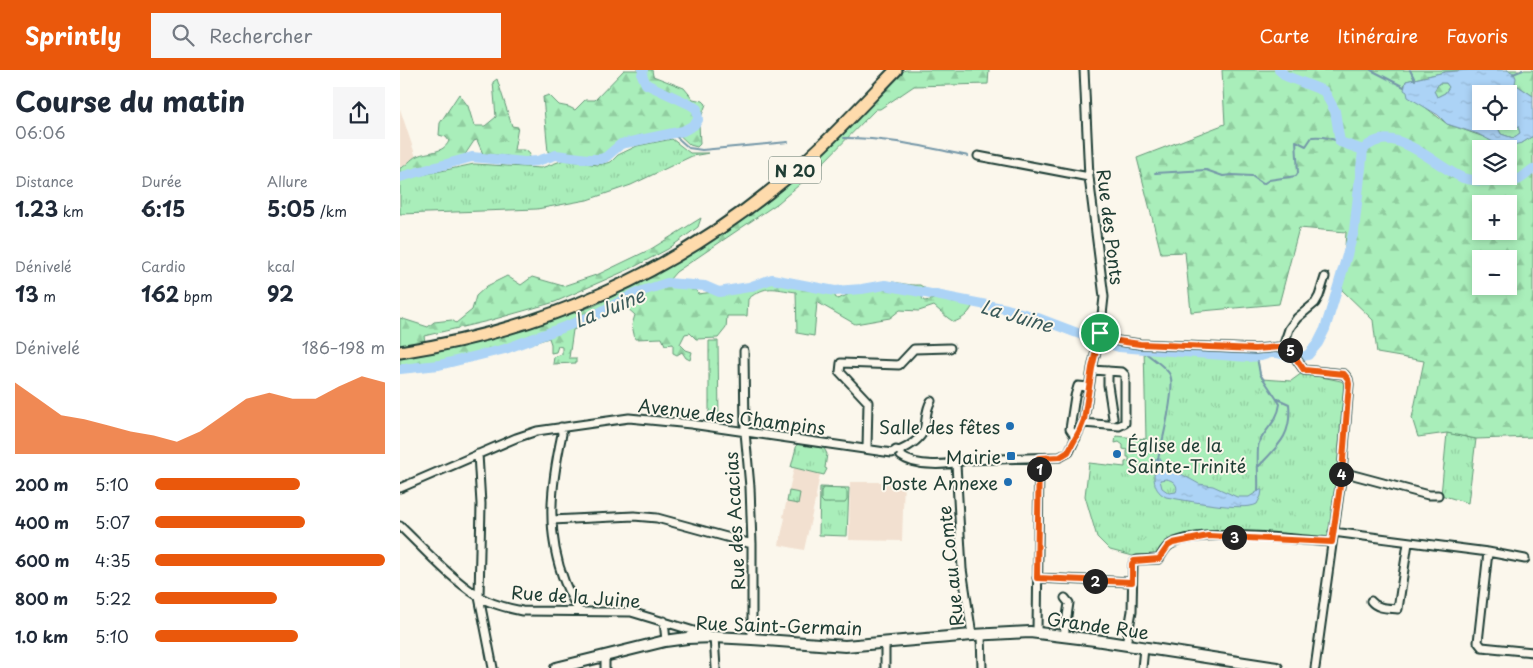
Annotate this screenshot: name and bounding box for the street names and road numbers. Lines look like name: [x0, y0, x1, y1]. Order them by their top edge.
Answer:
road number: N 20: [769, 156, 821, 184]
street label: Rue des Ponts: [1091, 168, 1131, 286]
street label: Avenue des Champins: [637, 391, 827, 441]
street label: Rue des Acacias: [717, 451, 751, 591]
street label: Rue au Comte: [930, 504, 970, 628]
street label: Rue de la Juine: [510, 578, 642, 614]
street label: Grande Rue: [1045, 604, 1151, 646]
street label: Rue Saint-Germain: [695, 609, 863, 641]

